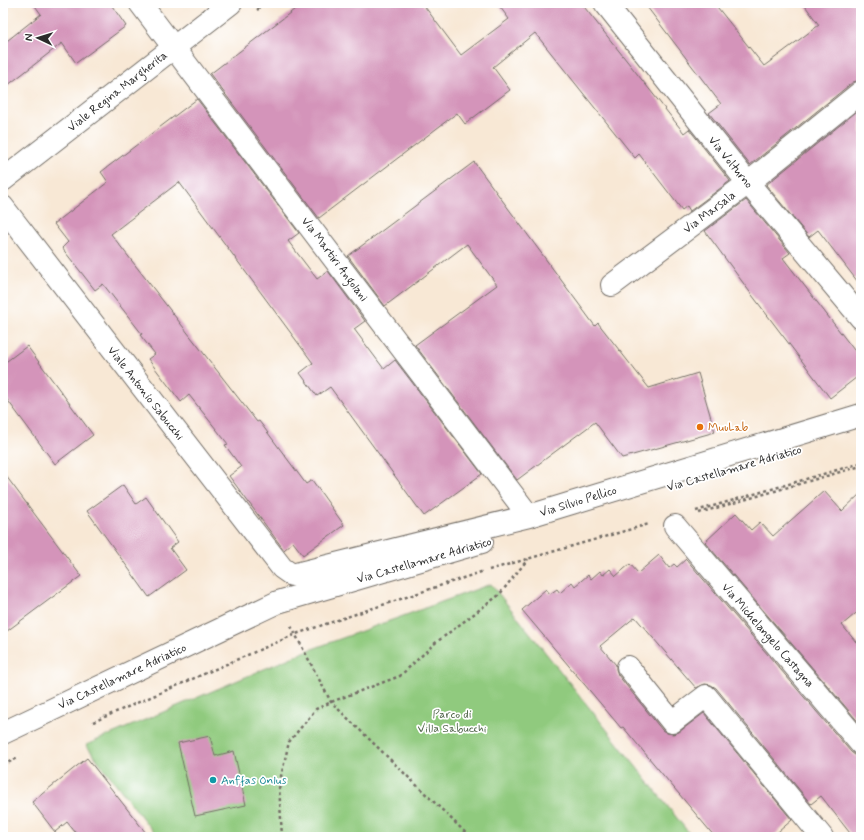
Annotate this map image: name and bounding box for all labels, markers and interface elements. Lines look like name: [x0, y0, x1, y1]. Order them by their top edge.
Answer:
north arrow: [18, 18, 58, 58]
text: N: [22, 33, 36, 42]
street label: Viale Regina Margherita: [64, 48, 171, 137]
street label: Via Volturno: [704, 133, 756, 192]
street label: Via Marsala: [680, 188, 739, 238]
street label: Via Martiri Angolani: [296, 214, 371, 306]
street label: Viale Antonio Sabucchi: [103, 343, 187, 444]
place label: MuuLab: [708, 420, 749, 436]
marker: MuuLab: [695, 422, 705, 432]
street label: Via Castellamare Adriatico: [665, 442, 804, 496]
street label: Via Silvio Pellico: [538, 483, 619, 521]
street label: Via Castellamare Adriatico: [355, 534, 494, 588]
street label: Via Michelangelo Castagna: [717, 580, 817, 691]
street label: Via Castellamare Adriatico: [56, 640, 189, 714]
park label: Parco di Villa Sabucchi: [417, 707, 487, 737]
place label: Anffas Onlus: [221, 773, 287, 789]
marker: Anffas Onlus: [208, 775, 218, 785]

